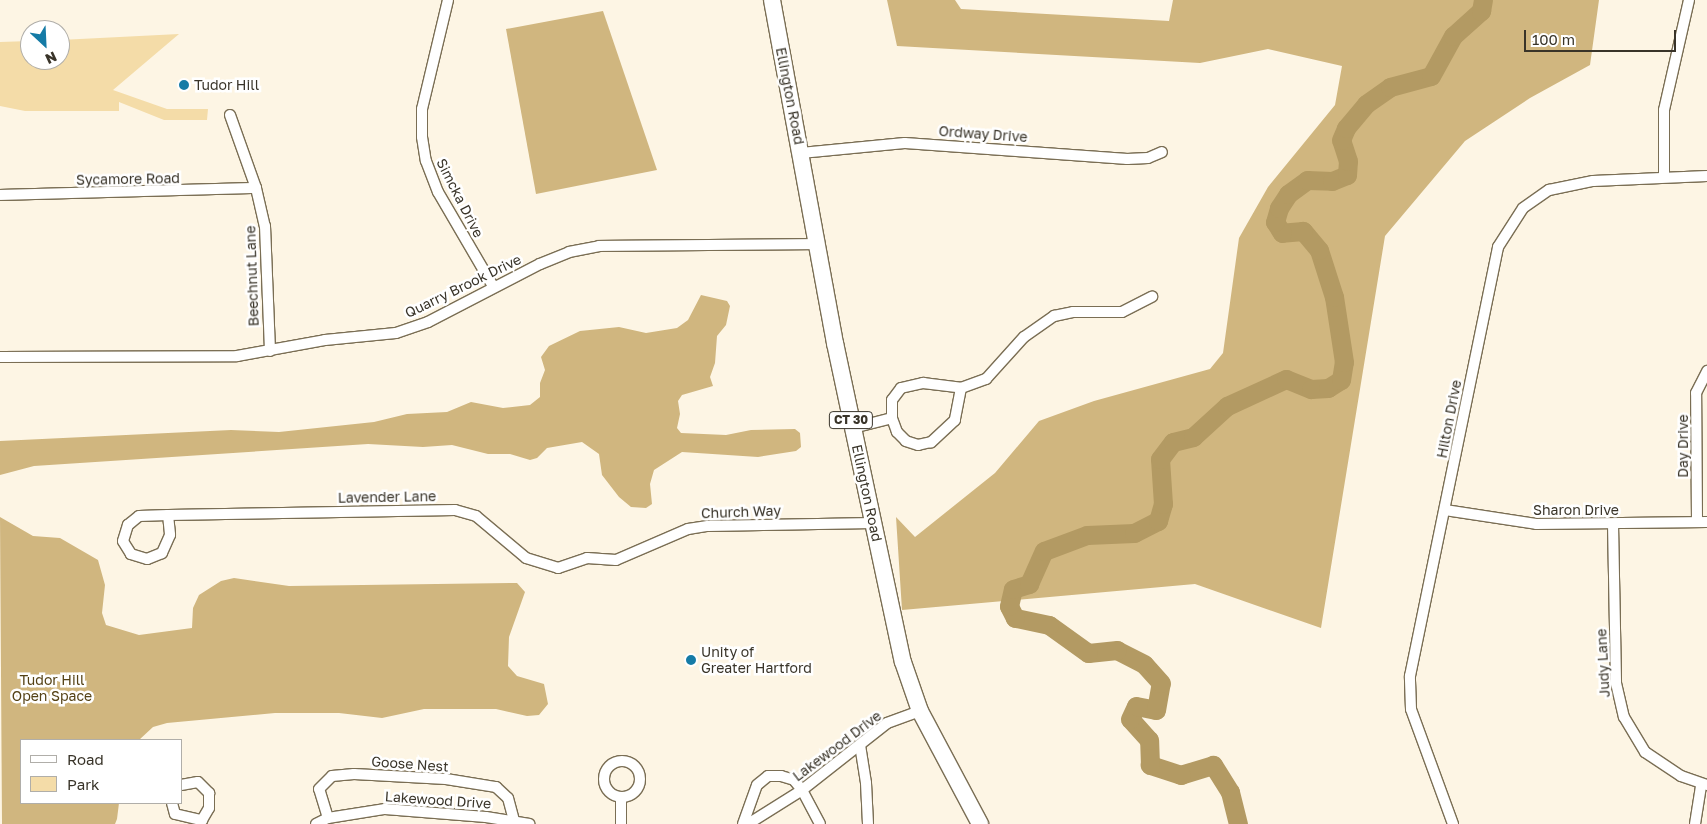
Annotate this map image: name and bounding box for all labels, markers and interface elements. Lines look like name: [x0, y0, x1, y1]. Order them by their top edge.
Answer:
north arrow: [20, 20, 70, 70]
scale bar: [1527, 20, 1680, 52]
text: 100 m: [1532, 30, 1575, 48]
street label: Ellington Road: [772, 46, 808, 146]
text: N: [43, 48, 60, 68]
place label: Tudor Hill: [194, 77, 259, 93]
marker: Tudor Hill: [178, 79, 190, 91]
street label: Ordway Drive: [938, 123, 1028, 145]
street label: Simcka Drive: [433, 156, 487, 240]
street label: Sycamore Road: [76, 170, 180, 188]
street label: Beechnut Lane: [242, 225, 262, 327]
street label: Quarry Brook Drive: [402, 251, 524, 321]
street label: Hilton Drive: [1433, 378, 1465, 460]
road number: CT 30: [828, 410, 874, 430]
street label: Day Drive: [1675, 414, 1691, 478]
street label: Ellington Road: [849, 443, 885, 543]
street label: Lavender Lane: [338, 488, 436, 506]
street label: Church Way: [701, 502, 781, 522]
street label: Sharon Drive: [1533, 502, 1619, 518]
street label: Judy Lane: [1593, 628, 1613, 698]
place label: Unity of Greater Hartford: [701, 644, 812, 676]
marker: Unity of Greater Hartford: [685, 654, 697, 666]
park label: Tudor Hill Open Space: [12, 672, 92, 704]
street label: Lakewood Drive: [789, 707, 885, 785]
legend: [20, 739, 182, 804]
text: Road: [67, 750, 104, 768]
street label: Goose Nest: [371, 753, 449, 775]
text: Park: [67, 775, 99, 793]
street label: Lakewood Drive: [384, 788, 492, 812]

